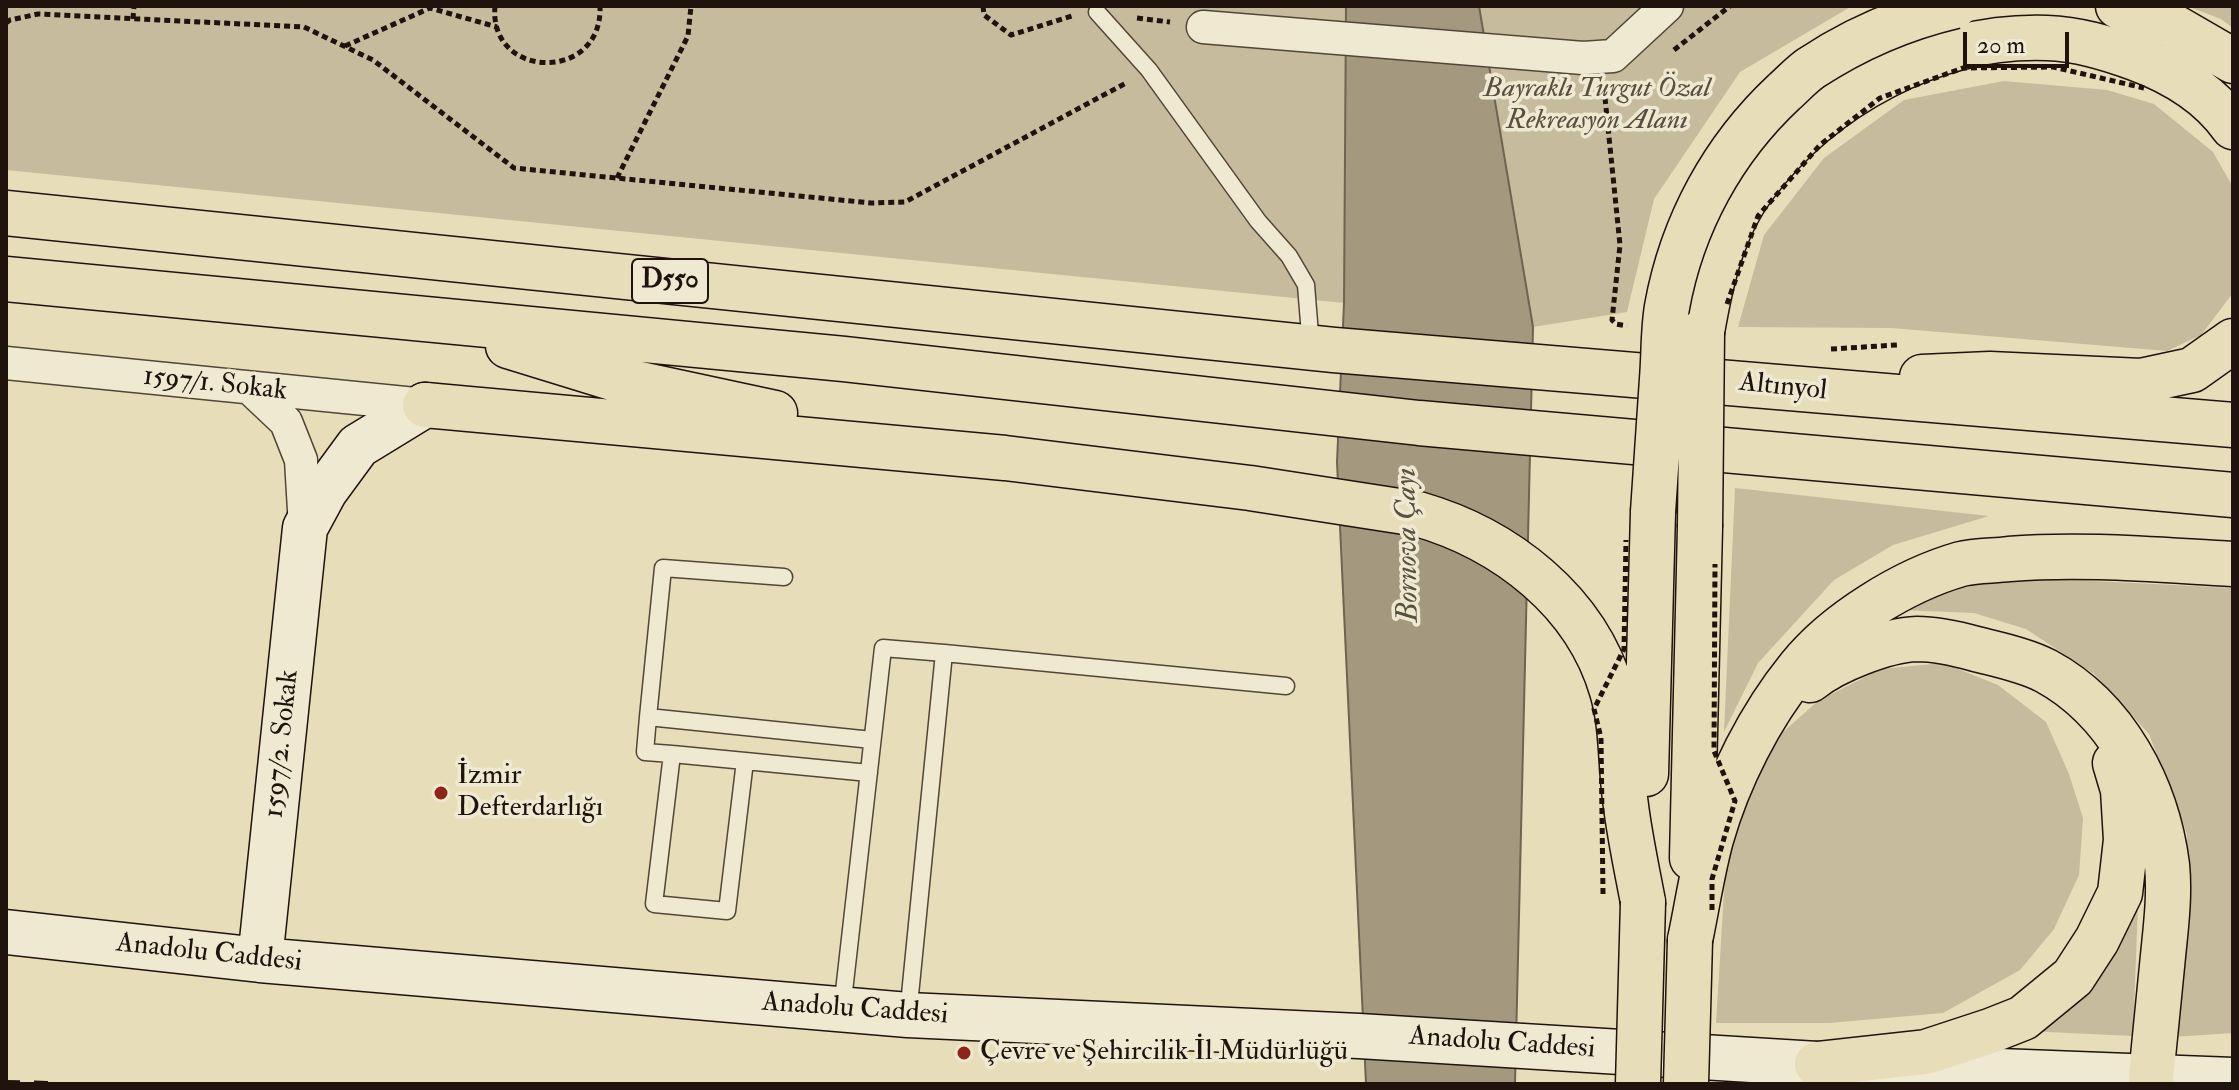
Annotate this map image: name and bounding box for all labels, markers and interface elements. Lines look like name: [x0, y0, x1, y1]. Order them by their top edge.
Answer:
scale bar: [1967, 16, 2073, 66]
text: 20 m: [1977, 30, 2025, 61]
park label: Bayraklı Turgut Özal Rekreasyon Alanı: [1484, 73, 1710, 139]
road number: D550: [632, 259, 708, 303]
street label: 1597/1. Sokak: [141, 361, 289, 409]
street label: Altınyol: [1737, 367, 1829, 409]
water label: Bornova Çayı: [1390, 468, 1428, 622]
street label: 1597/2. Sokak: [259, 668, 307, 820]
place label: İzmir Defterdarlığı: [457, 760, 603, 826]
marker: İzmir Defterdarlığı: [432, 784, 450, 802]
street label: Anadolu Caddesi: [114, 928, 304, 980]
street label: Anadolu Caddesi: [761, 987, 949, 1033]
street label: Anadolu Caddesi: [1408, 1021, 1596, 1067]
place label: Çevre ve Şehircilik İl Müdürlüğü: [980, 1036, 1348, 1070]
marker: Çevre ve Şehircilik İl Müdürlüğü: [955, 1044, 973, 1062]

